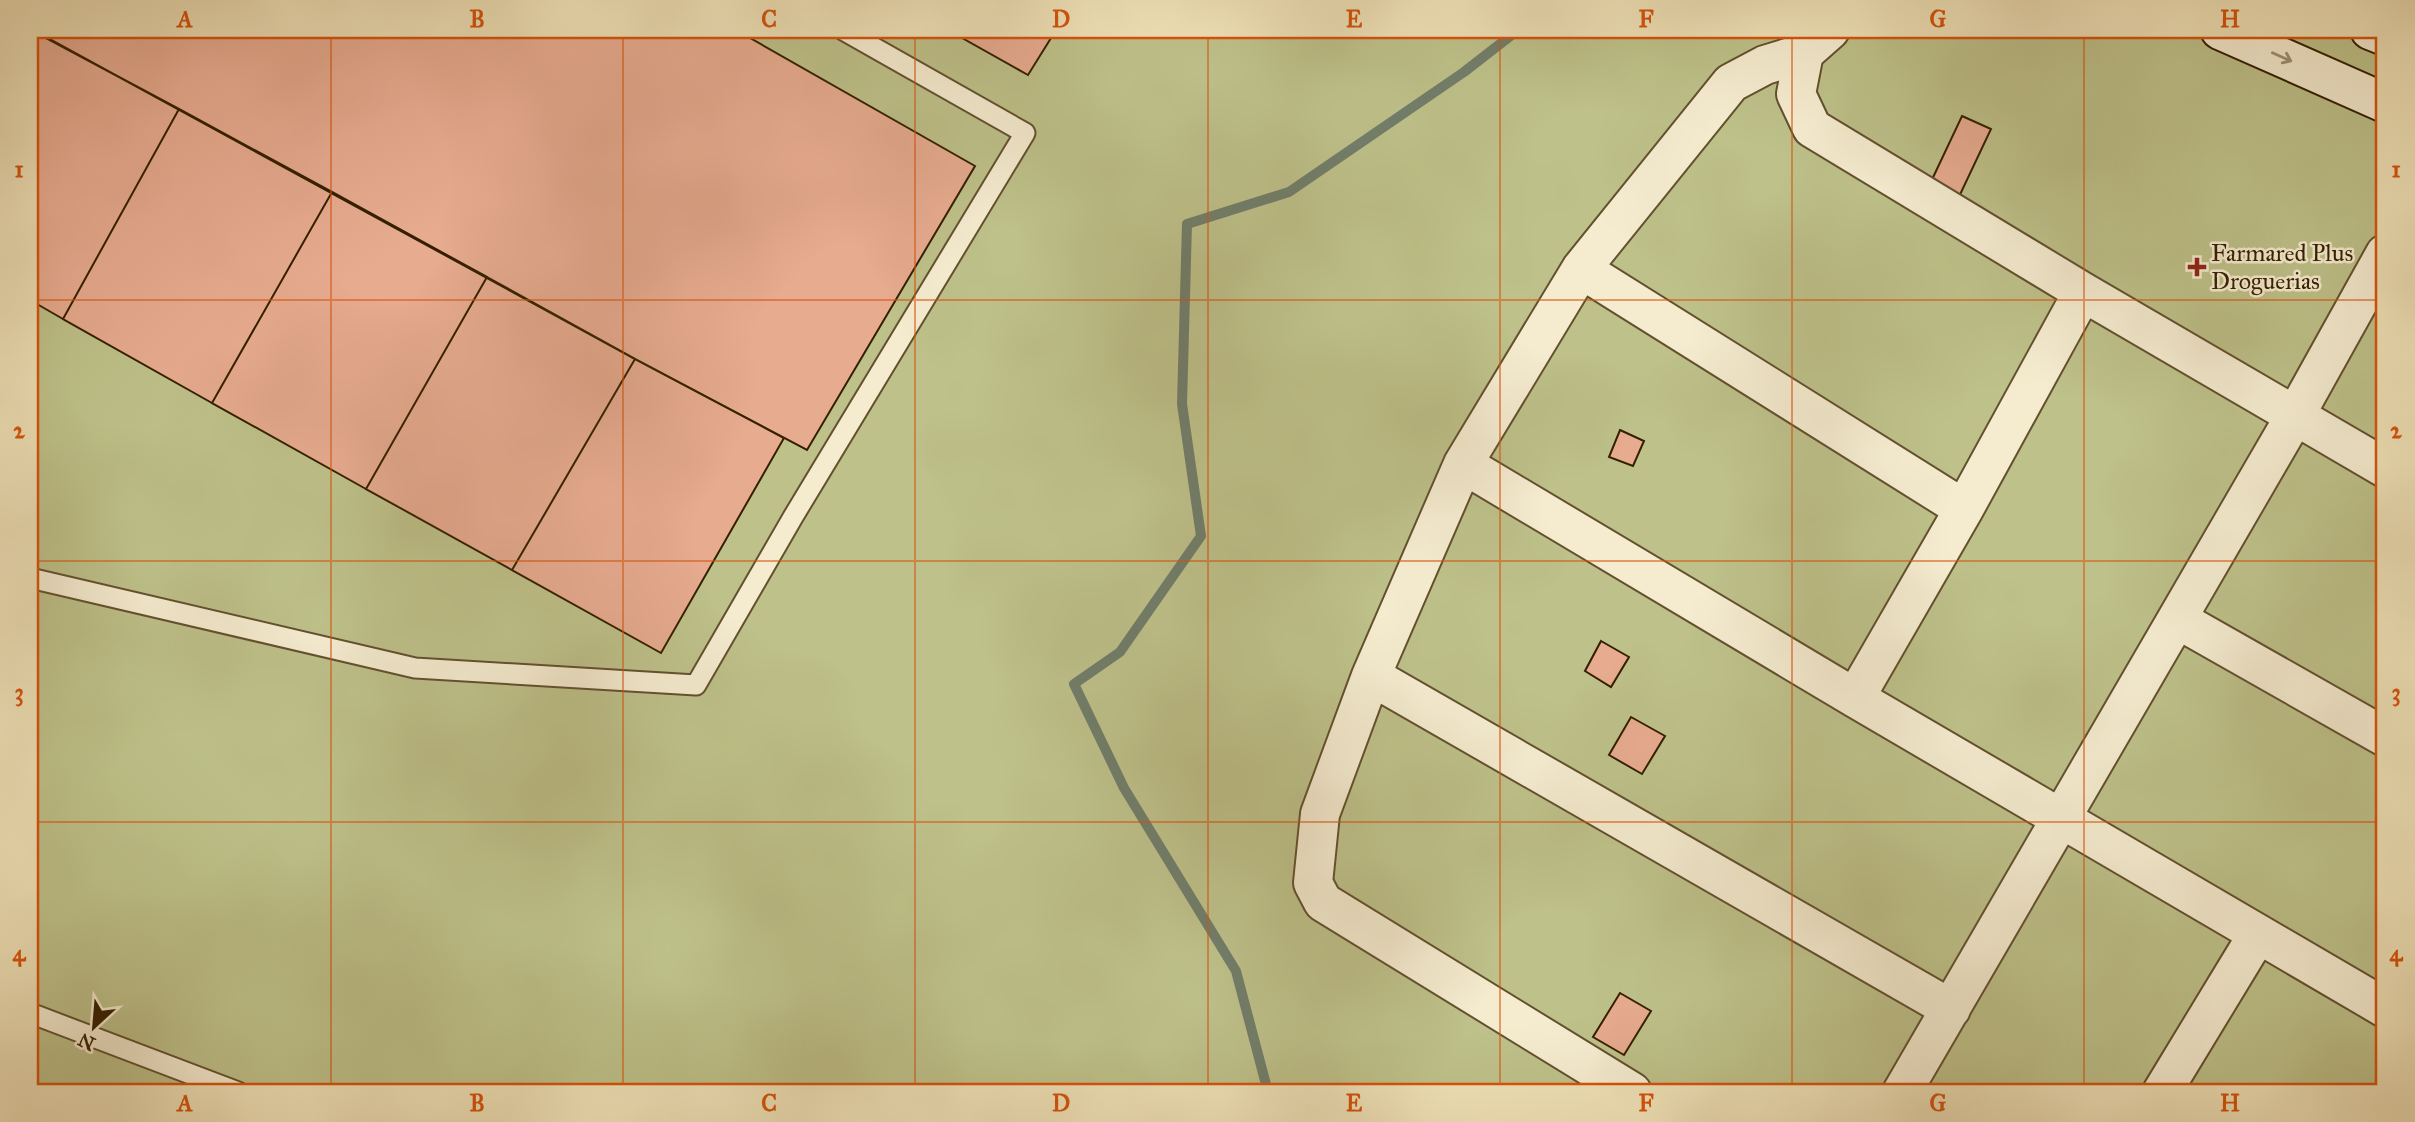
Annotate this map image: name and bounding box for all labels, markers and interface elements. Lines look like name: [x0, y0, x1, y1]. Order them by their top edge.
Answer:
text: A: [175, 5, 193, 33]
text: B: [469, 5, 485, 33]
text: C: [761, 5, 777, 33]
text: D: [1052, 5, 1070, 33]
text: E: [1346, 5, 1363, 33]
text: F: [1638, 5, 1654, 33]
text: G: [1930, 5, 1947, 33]
text: H: [2220, 5, 2240, 33]
one-way arrow: [2271, 51, 2292, 64]
text: 1: [14, 155, 24, 183]
text: 1: [2391, 155, 2401, 183]
place label: Farmared Plus Droguerias: [2211, 238, 2353, 296]
marker: Farmared Plus Droguerias: [2189, 259, 2205, 275]
text: 2: [13, 416, 25, 444]
text: 2: [2390, 416, 2402, 444]
text: 3: [14, 678, 24, 707]
text: 3: [2391, 678, 2401, 707]
text: 4: [13, 939, 27, 967]
text: 4: [2390, 939, 2404, 967]
north arrow: [60, 992, 130, 1062]
text: N: [74, 1028, 99, 1056]
text: A: [175, 1089, 193, 1117]
text: B: [469, 1089, 485, 1117]
text: C: [761, 1089, 777, 1117]
text: D: [1052, 1089, 1070, 1117]
text: E: [1346, 1089, 1363, 1117]
text: F: [1638, 1089, 1654, 1117]
text: G: [1930, 1089, 1947, 1117]
text: H: [2220, 1089, 2240, 1117]

